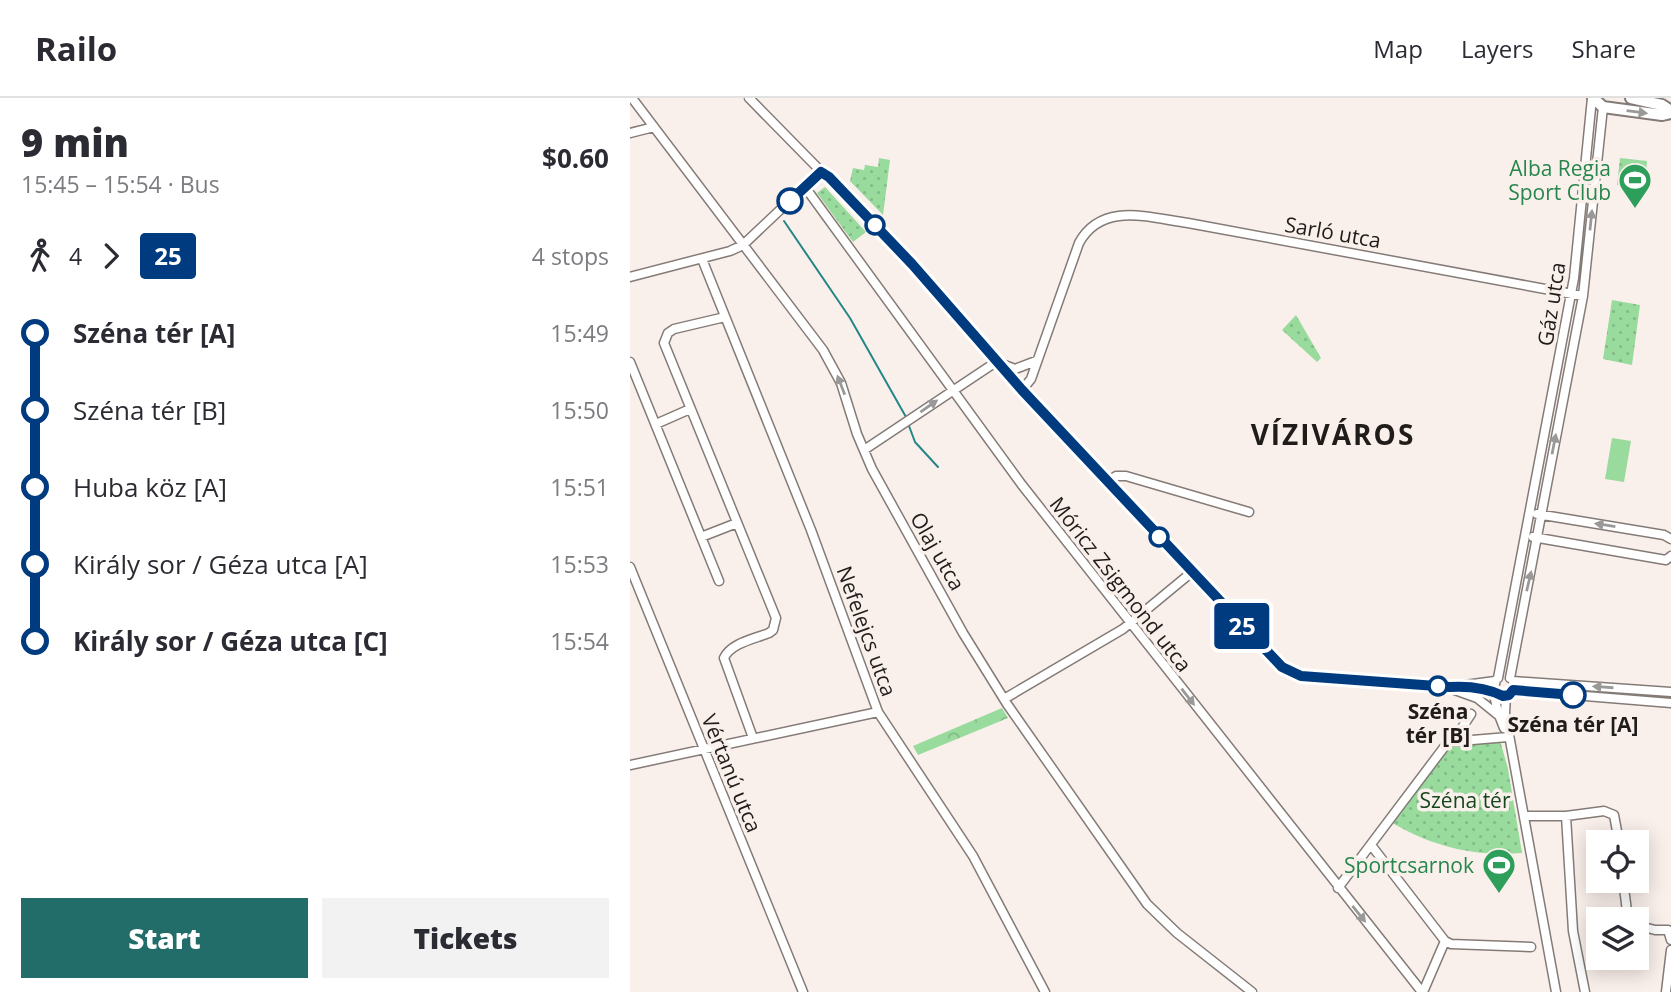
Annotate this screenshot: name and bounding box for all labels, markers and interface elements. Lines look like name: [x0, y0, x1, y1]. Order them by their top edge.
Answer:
text: Railo: [35, 26, 117, 71]
text: Map: [1373, 32, 1423, 65]
text: Layers: [1461, 32, 1534, 65]
text: Share: [1572, 32, 1636, 65]
one-way arrow: [1626, 106, 1648, 117]
text: 9 min: [21, 116, 129, 168]
text: $0.60: [542, 140, 609, 176]
place label: Alba Regia Sport Club: [1508, 154, 1611, 206]
sports icon: Alba Regia Sport Club: [1616, 161, 1654, 210]
text: 15:45 – 15:54 · Bus: [21, 168, 220, 200]
unlabelled marker: [777, 188, 803, 214]
one-way arrow: [1585, 209, 1596, 231]
street label: Sarló utca: [1283, 210, 1383, 254]
unlabelled marker: [865, 215, 885, 235]
icon: walk: [21, 237, 59, 275]
icon: forward: [92, 237, 130, 275]
text: 25: [154, 239, 182, 272]
text: 4: [69, 240, 82, 272]
text: 4 stops: [532, 240, 609, 272]
street label: Gáz utca: [1531, 260, 1571, 348]
text: Széna tér [A]: [73, 315, 235, 351]
text: 15:49: [550, 317, 609, 349]
one-way arrow: [836, 375, 847, 396]
text: Széna tér [B]: [73, 392, 226, 428]
text: 15:50: [550, 394, 609, 426]
one-way arrow: [920, 399, 938, 413]
district label: VÍZIVÁROS: [1251, 415, 1415, 453]
one-way arrow: [1548, 433, 1559, 455]
text: Huba köz [A]: [73, 469, 227, 505]
text: 15:51: [550, 471, 609, 503]
street label: Móricz Zsigmond utca: [1044, 491, 1198, 677]
street label: Olaj utca: [904, 507, 972, 595]
one-way arrow: [1594, 519, 1616, 530]
unlabelled marker: [1149, 527, 1169, 547]
text: Király sor / Géza utca [A]: [73, 546, 368, 582]
text: 15:53: [550, 548, 609, 580]
street label: Nefelejcs utca: [831, 562, 903, 700]
one-way arrow: [1524, 570, 1535, 592]
line badge: 25: [1210, 603, 1274, 649]
text: 25: [1228, 609, 1256, 642]
text: Király sor / Géza utca [C]: [73, 623, 388, 659]
text: 15:54: [550, 625, 609, 657]
marker: Széna tér [B]: [1428, 676, 1448, 696]
one-way arrow: [1592, 681, 1614, 692]
marker: Széna tér [A]: [1560, 682, 1586, 708]
one-way arrow: [1180, 688, 1195, 706]
place label: Széna tér [B]: [1406, 697, 1470, 749]
street label: Vértanú utca: [696, 710, 768, 836]
place label: Széna tér [A]: [1507, 710, 1639, 738]
park label: Széna tér: [1419, 786, 1511, 814]
map controls: [1586, 830, 1649, 970]
button: locate: [1586, 830, 1649, 893]
sports icon: Sportcsarnok: [1480, 846, 1518, 895]
place label: Sportcsarnok: [1344, 851, 1474, 879]
button: Start: [21, 898, 308, 978]
button: Tickets: [322, 898, 609, 978]
one-way arrow: [1352, 905, 1366, 923]
button: layers: [1586, 907, 1649, 970]

